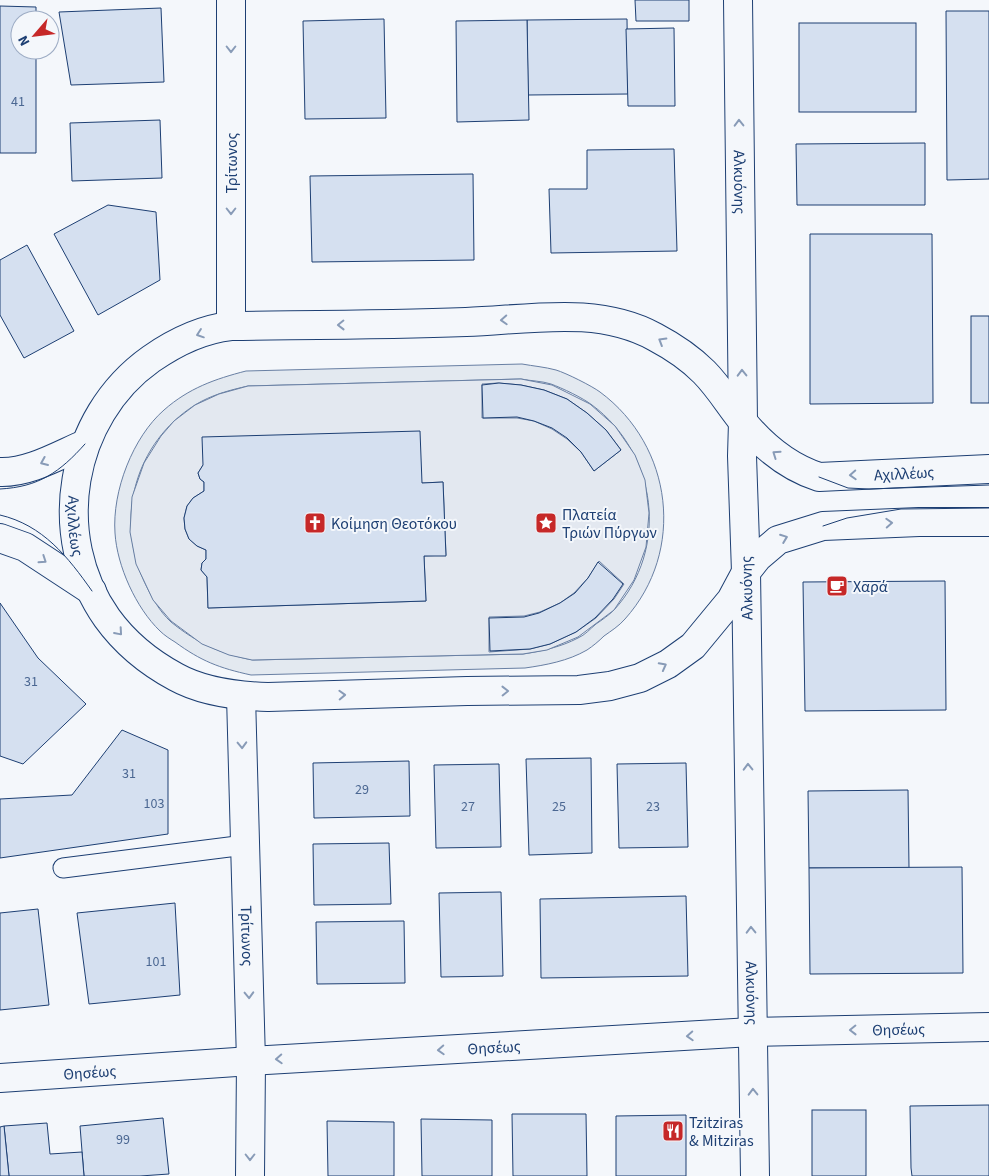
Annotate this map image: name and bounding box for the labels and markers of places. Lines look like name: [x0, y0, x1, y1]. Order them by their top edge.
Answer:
place label: Πλατεία Τριών Πύργων: [562, 504, 657, 544]
church icon: Κοίμηση Θεοτόκου: [303, 511, 327, 535]
place icon: Πλατεία Τριών Πύργων: [534, 511, 558, 535]
place label: Κοίμηση Θεοτόκου: [331, 513, 457, 535]
cafe icon: Χαρά: [825, 574, 849, 598]
place label: Χαρά: [853, 576, 888, 598]
place label: Tzitziras & Mitziras: [689, 1112, 754, 1152]
restaurant icon: Tzitziras & Mitziras: [661, 1119, 685, 1143]

